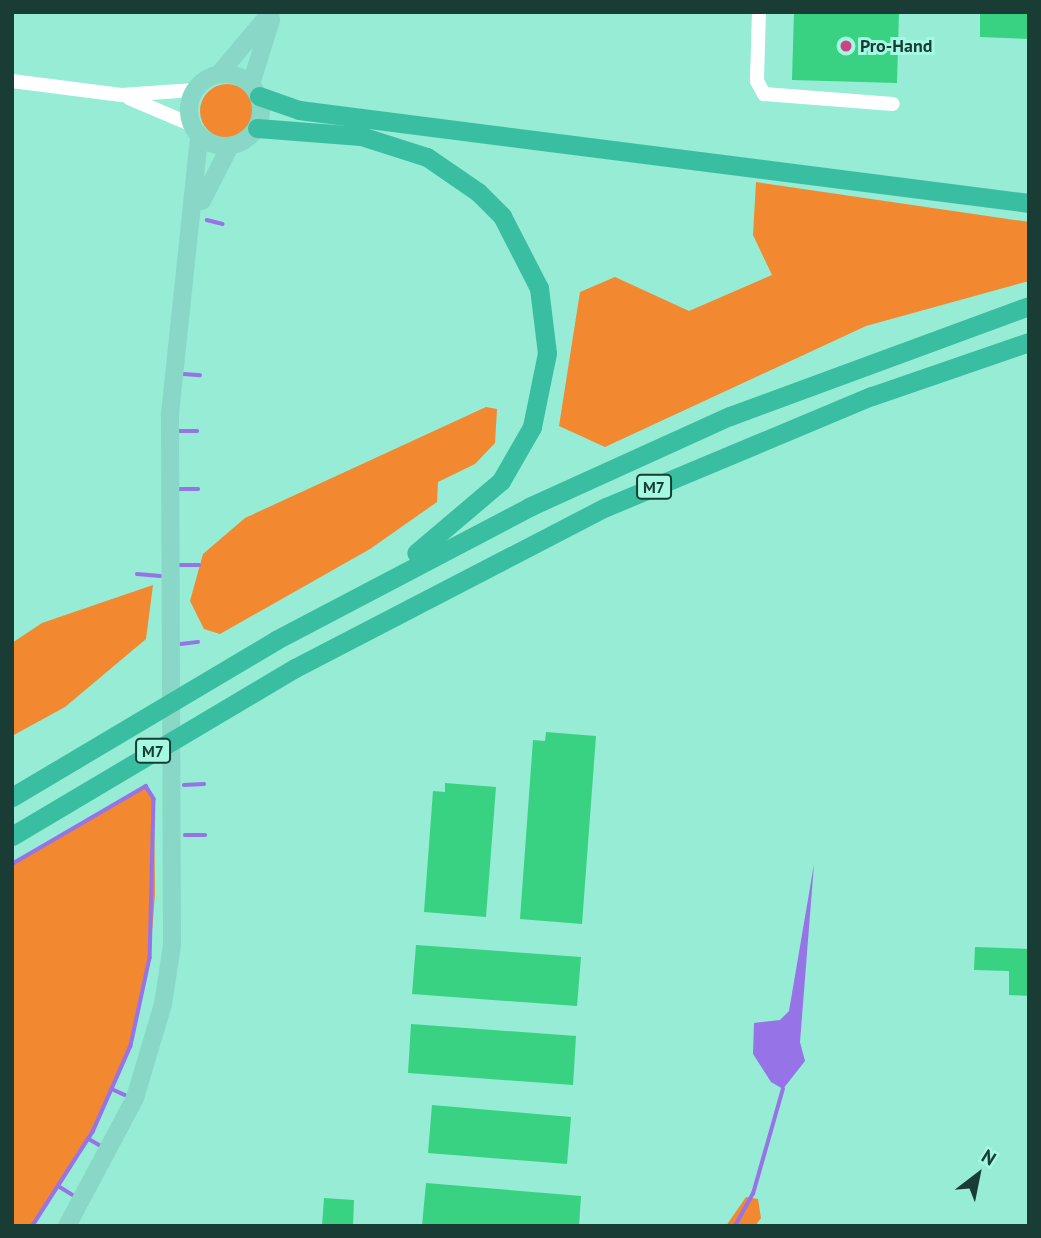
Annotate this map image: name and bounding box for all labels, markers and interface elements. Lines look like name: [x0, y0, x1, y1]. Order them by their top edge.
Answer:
place label: Pro-Hand: [860, 35, 932, 57]
marker: Pro-Hand: [838, 38, 854, 54]
road number: M7: [635, 474, 673, 500]
road number: M7: [134, 738, 172, 764]
north arrow: [943, 1140, 1013, 1210]
text: N: [977, 1144, 1001, 1171]

